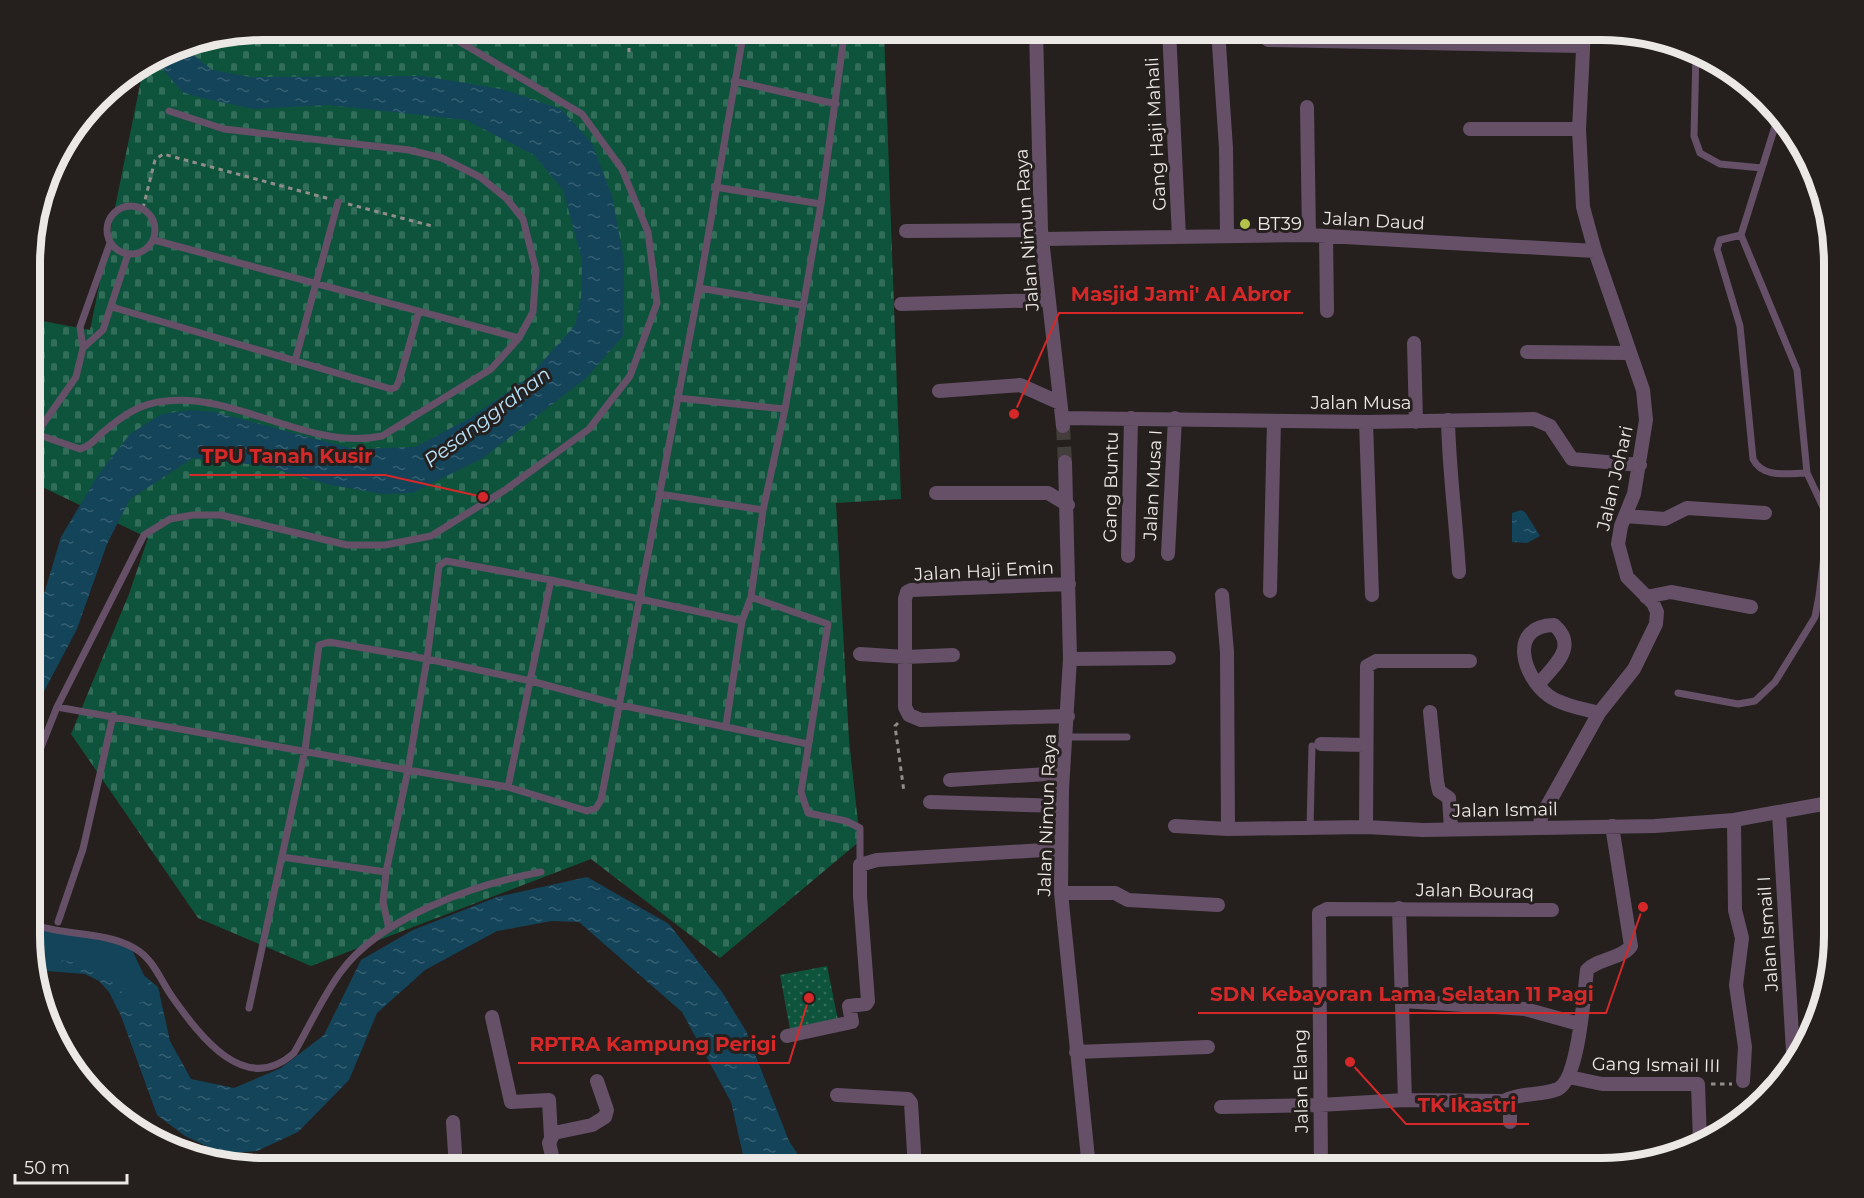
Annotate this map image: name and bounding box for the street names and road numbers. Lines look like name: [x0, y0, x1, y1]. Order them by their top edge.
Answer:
street label: Gang Haji Mahali: [1141, 57, 1171, 211]
street label: Jalan Nimun Raya: [1010, 148, 1044, 313]
street label: Jalan Daud: [1322, 207, 1425, 235]
street label: Jalan Musa: [1310, 392, 1411, 414]
street label: Jalan Johari: [1592, 423, 1638, 534]
street label: Jalan Musa I: [1139, 429, 1167, 542]
street label: Gang Buntu: [1099, 431, 1123, 543]
street label: Jalan Haji Emin: [913, 556, 1054, 586]
street label: Jalan Nimun Raya: [1033, 733, 1061, 898]
street label: Jalan Ismail: [1451, 798, 1558, 822]
street label: Jalan Ismail I: [1753, 875, 1783, 994]
street label: Jalan Bouraq: [1415, 879, 1534, 903]
street label: Jalan Elang: [1289, 1029, 1313, 1134]
street label: Gang Ismail III: [1592, 1053, 1720, 1077]

